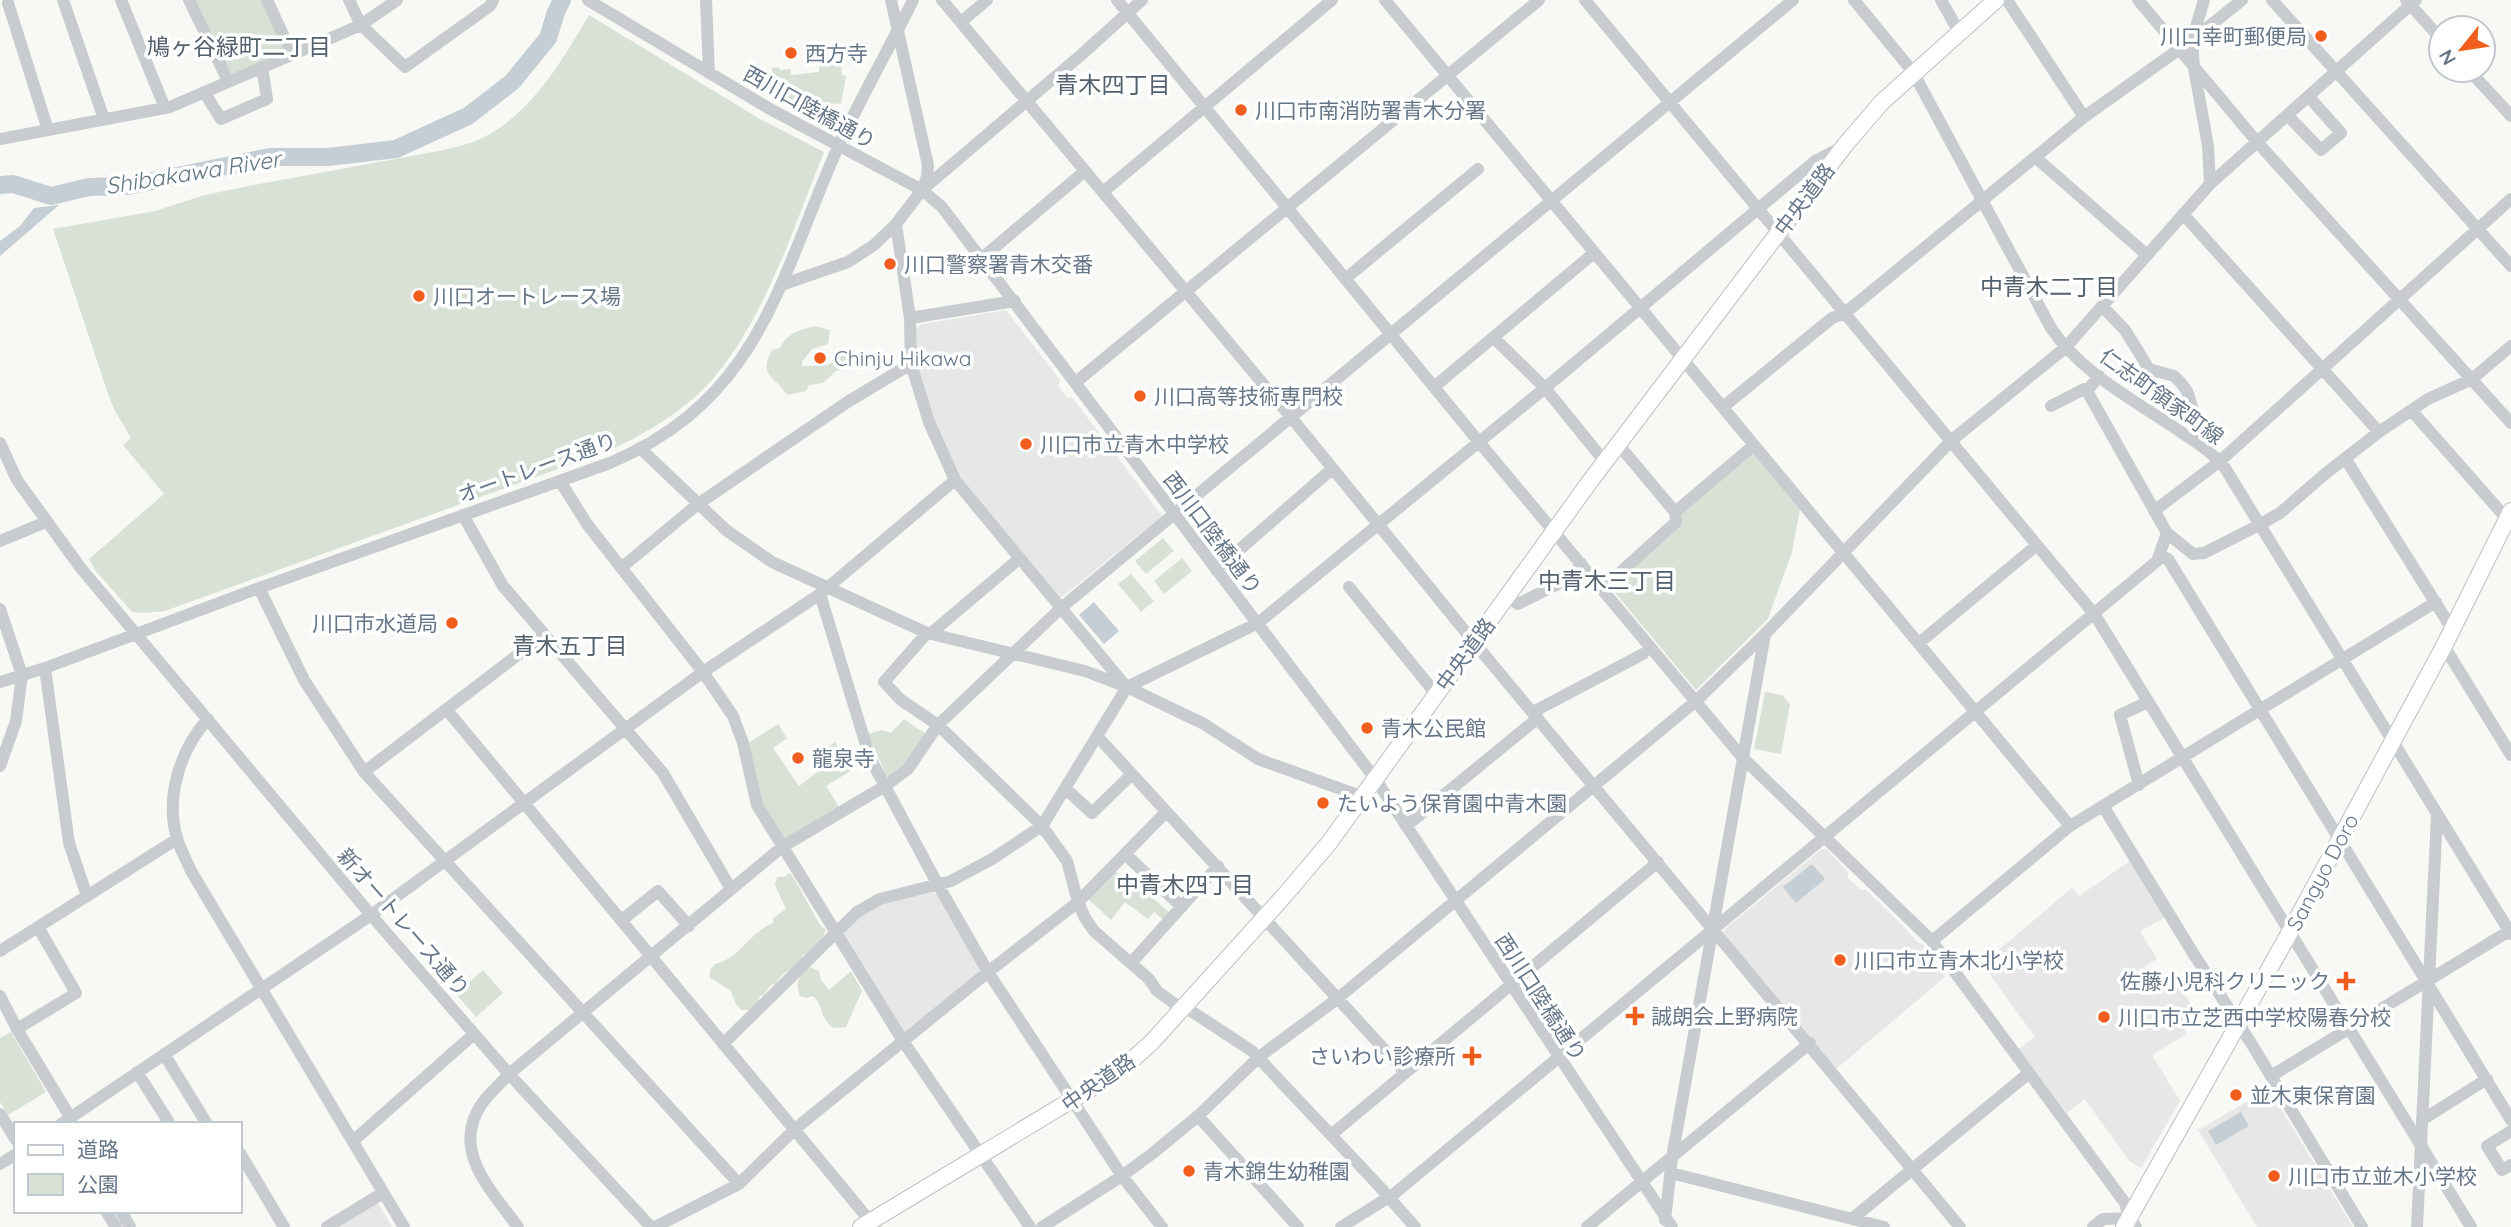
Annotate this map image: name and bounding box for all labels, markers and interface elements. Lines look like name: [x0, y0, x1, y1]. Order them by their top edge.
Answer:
north arrow: [2427, 14, 2497, 84]
place label: 川口幸町郵便局: [2160, 23, 2307, 49]
marker: 川口幸町郵便局: [2313, 28, 2329, 44]
district label: 鳩ヶ谷緑町二丁目: [147, 32, 331, 61]
place label: 西方寺: [805, 40, 868, 66]
marker: 西方寺: [783, 45, 799, 61]
text: N: [2433, 45, 2461, 70]
street label: 西川口陸橋通り: [739, 60, 881, 154]
district label: 青木四丁目: [1056, 70, 1171, 99]
place label: 川口市南消防署青木分署: [1255, 97, 1486, 123]
marker: 川口市南消防署青木分署: [1233, 102, 1249, 118]
water label: Shibakawa River: [103, 143, 286, 200]
street label: 中央道路: [1768, 158, 1840, 240]
place label: 川口警察署青木交番: [904, 251, 1093, 277]
marker: 川口警察署青木交番: [882, 256, 898, 272]
district label: 中青木二丁目: [1980, 272, 2118, 301]
place label: 川口オートレース場: [433, 283, 621, 309]
marker: 川口オートレース場: [411, 288, 427, 304]
street label: 仁志町領家町線: [2095, 342, 2229, 450]
place label: Chinju Hikawa: [834, 345, 972, 371]
marker: Chinju Hikawa: [812, 350, 828, 366]
place label: 川口高等技術専門校: [1154, 383, 1343, 409]
marker: 川口高等技術専門校: [1132, 388, 1148, 404]
street label: オートレース通り: [454, 426, 620, 508]
place label: 川口市立青木中学校: [1040, 431, 1229, 457]
marker: 川口市立青木中学校: [1018, 436, 1034, 452]
street label: 西川口陸橋通り: [1158, 466, 1268, 600]
district label: 中青木三丁目: [1538, 566, 1676, 595]
place label: 川口市水道局: [312, 610, 438, 636]
street label: 中央道路: [1430, 612, 1500, 696]
marker: 川口市水道局: [444, 615, 460, 631]
district label: 青木五丁目: [513, 631, 628, 660]
place label: 青木公民館: [1381, 715, 1486, 741]
marker: 青木公民館: [1359, 720, 1375, 736]
place label: 龍泉寺: [812, 745, 875, 771]
marker: 龍泉寺: [790, 750, 806, 766]
place label: たいよう保育園中青木園: [1337, 790, 1568, 816]
marker: たいよう保育園中青木園: [1315, 795, 1331, 811]
street label: Sangyo Doro: [2280, 809, 2364, 935]
street label: 新オートレース通り: [333, 843, 475, 1001]
district label: 中青木四丁目: [1116, 870, 1254, 899]
street label: 西川口陸橋通り: [1490, 928, 1592, 1066]
place label: 川口市立青木北小学校: [1854, 947, 2064, 973]
marker: 川口市立青木北小学校: [1832, 952, 1848, 968]
place label: 佐藤小児科クリニック: [2120, 968, 2330, 994]
marker: 佐藤小児科クリニック: [2336, 971, 2356, 991]
place label: 誠朗会上野病院: [1651, 1003, 1798, 1029]
place label: 川口市立芝西中学校陽春分校: [2118, 1004, 2391, 1030]
marker: 誠朗会上野病院: [1625, 1006, 1645, 1026]
marker: 川口市立芝西中学校陽春分校: [2096, 1009, 2112, 1025]
place label: さいわい診療所: [1309, 1043, 1456, 1069]
marker: さいわい診療所: [1462, 1046, 1482, 1066]
street label: 中央道路: [1056, 1047, 1140, 1117]
place label: 並木東保育園: [2250, 1082, 2376, 1108]
marker: 並木東保育園: [2228, 1087, 2244, 1103]
legend: [14, 1122, 242, 1213]
text: 道路: [77, 1136, 119, 1162]
place label: 青木錦生幼稚園: [1203, 1158, 1350, 1184]
marker: 青木錦生幼稚園: [1181, 1163, 1197, 1179]
place label: 川口市立並木小学校: [2288, 1163, 2477, 1189]
marker: 川口市立並木小学校: [2266, 1168, 2282, 1184]
text: 公園: [77, 1171, 119, 1197]

